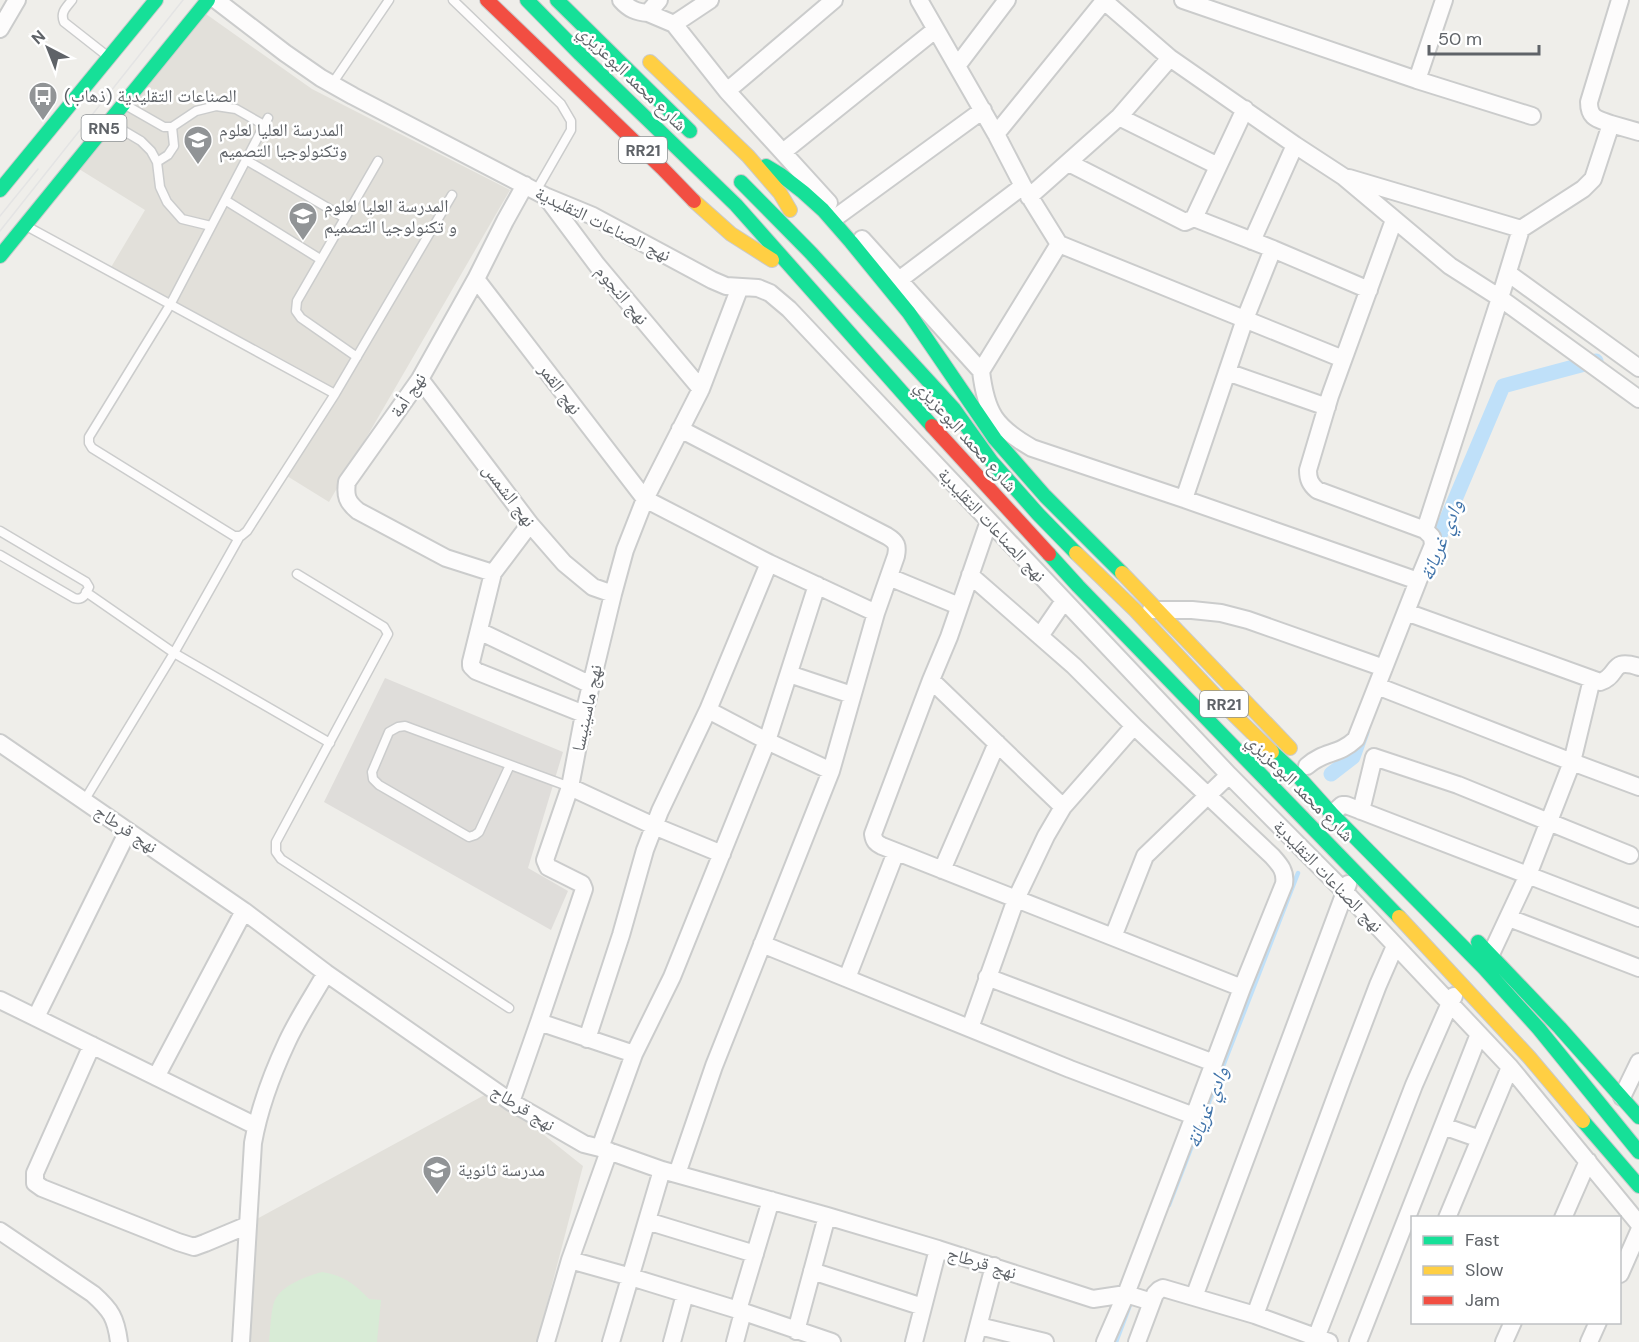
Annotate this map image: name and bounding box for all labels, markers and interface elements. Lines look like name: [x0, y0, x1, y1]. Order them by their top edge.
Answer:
north arrow: [18, 18, 78, 78]
scale bar: [1429, 18, 1538, 56]
street label: شارع محمد البوعزيزي: [571, 20, 692, 138]
text: N: [27, 26, 50, 49]
text: 50 m: [1438, 27, 1482, 51]
bus stop icon: الصناعات التقليدية (ذهاب): [27, 80, 59, 122]
place label: الصناعات التقليدية (ذهاب): [64, 84, 237, 108]
road number: RN5: [82, 115, 126, 141]
place label: المدرسة العليا لعلوم وتكنولوجيا التصميم: [219, 118, 347, 163]
school or university icon: المدرسة العليا لعلوم وتكنولوجيا التصميم: [182, 124, 214, 166]
road number: RR21: [619, 137, 667, 163]
street label: نهج الصناعات التقليدية: [531, 181, 675, 267]
place label: المدرسة العليا لعلوم و تكنولوجيا التصميم: [324, 194, 457, 239]
school or university icon: المدرسة العليا لعلوم و تكنولوجيا التصميم: [287, 200, 319, 242]
street label: نهج النجوم: [590, 260, 654, 330]
street label: نهج القمر: [532, 358, 587, 420]
street label: نهج أمة: [384, 368, 432, 422]
street label: شارع محمد البوعزيزي: [907, 375, 1023, 499]
street label: نهج الشمس: [477, 458, 541, 532]
street label: نهج الصناعات التقليدية: [933, 463, 1051, 587]
water label: وادي غريانة: [1413, 496, 1472, 585]
street label: نهج ماسينيسا: [566, 662, 608, 753]
road number: RR21: [1200, 691, 1248, 717]
street label: شارع محمد البوعزيزي: [1239, 729, 1359, 849]
street label: نهج قرطاج: [90, 799, 162, 859]
street label: نهج الصناعات التقليدية: [1268, 814, 1388, 938]
water label: وادي غريانة: [1180, 1063, 1237, 1152]
street label: نهج قرطاج: [486, 1079, 560, 1137]
school or university icon: مدرسة ثانوية: [421, 1154, 453, 1196]
place label: مدرسة ثانوية: [458, 1158, 545, 1182]
legend: [1411, 1216, 1621, 1324]
text: Fast: [1465, 1228, 1500, 1252]
street label: نهج قرطاج: [944, 1241, 1020, 1285]
text: Slow: [1465, 1258, 1504, 1282]
text: Jam: [1465, 1288, 1500, 1312]

